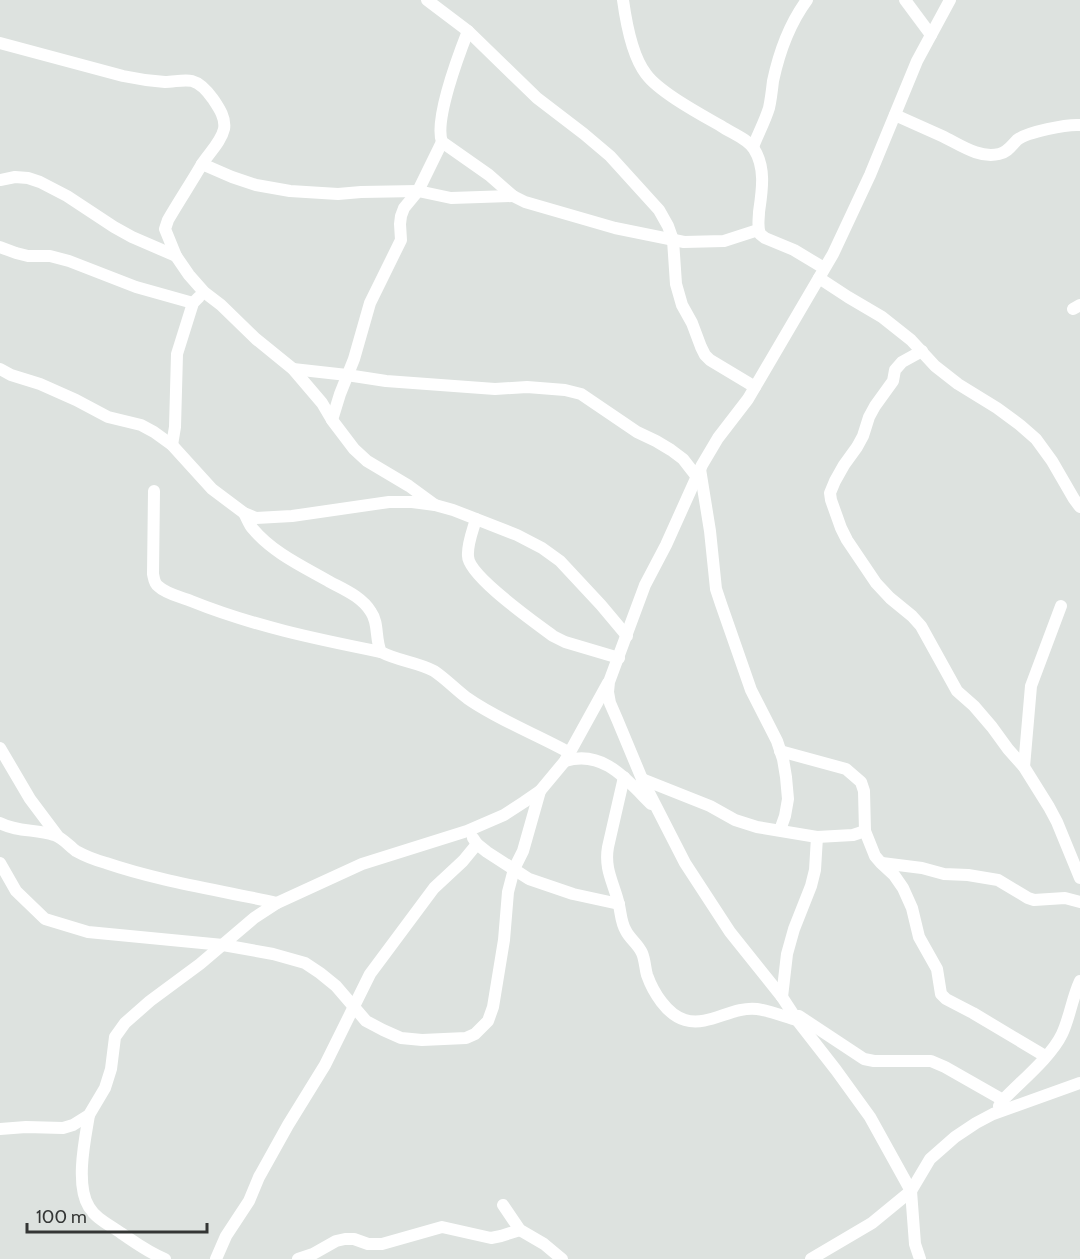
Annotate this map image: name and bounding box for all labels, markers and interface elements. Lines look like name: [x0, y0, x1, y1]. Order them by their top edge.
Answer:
scale bar: [27, 1196, 207, 1234]
text: 100 m: [36, 1206, 87, 1228]

